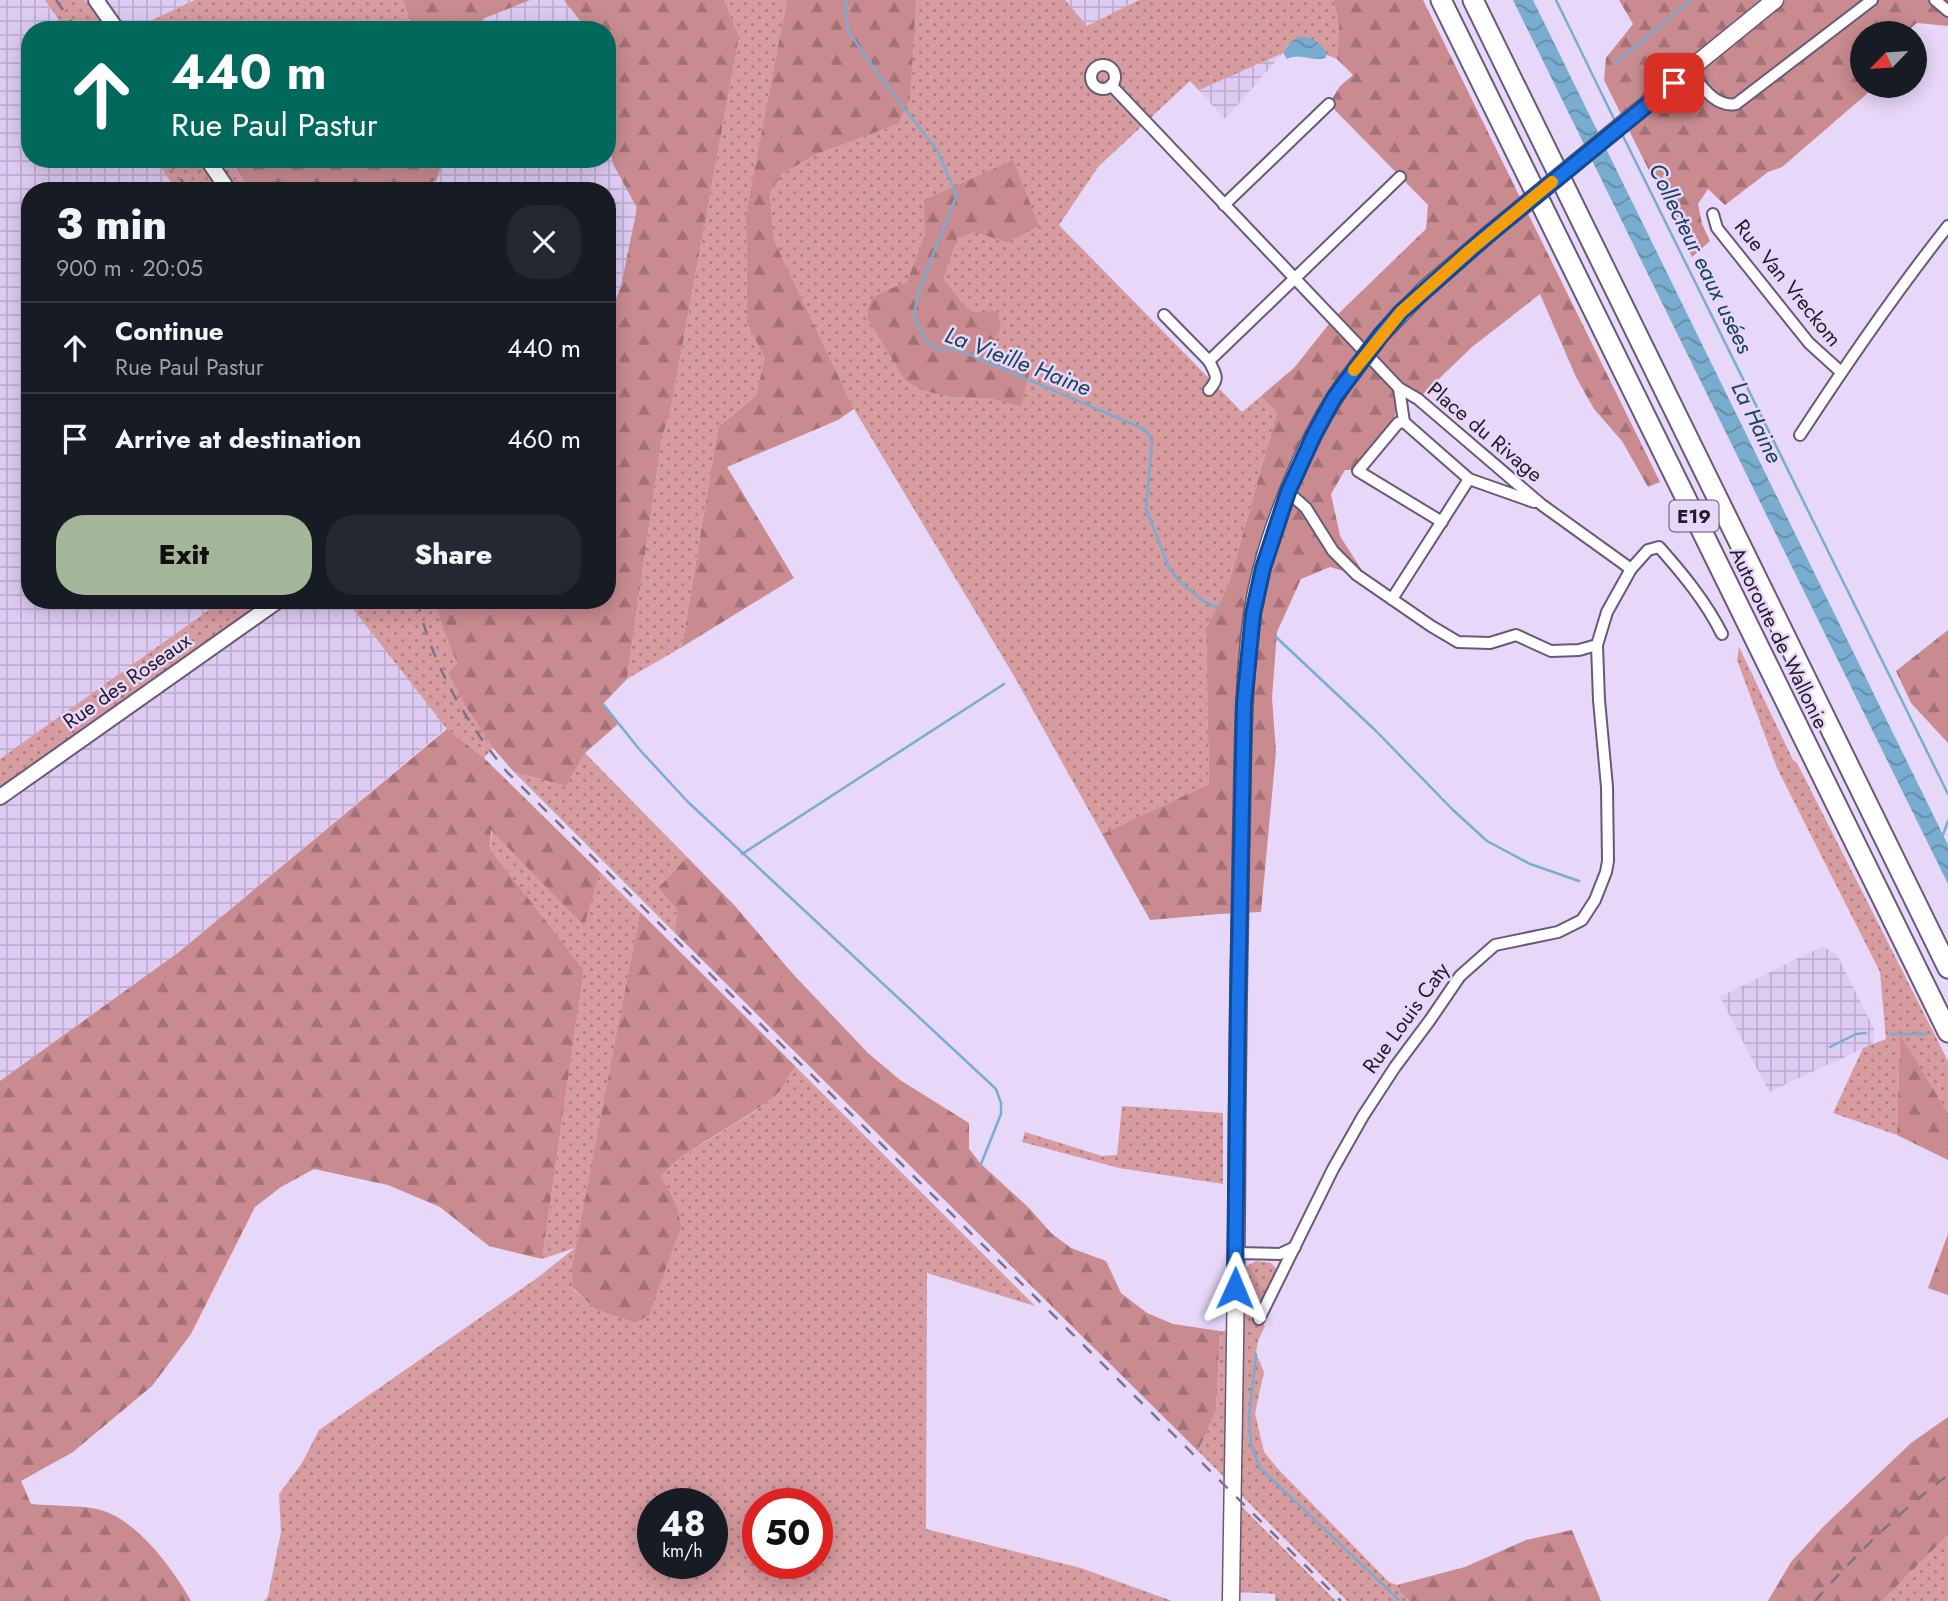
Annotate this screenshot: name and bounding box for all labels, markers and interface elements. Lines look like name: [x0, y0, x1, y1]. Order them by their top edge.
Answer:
north arrow: [1850, 21, 1927, 98]
map controls: [1850, 21, 1927, 98]
text: 440 m: [171, 37, 327, 107]
icon: ahead: [56, 49, 147, 140]
pin: [1644, 53, 1704, 113]
icon: arrive: [1655, 64, 1693, 102]
text: Rue Paul Pastur: [171, 102, 378, 148]
water label: Collecteur eaux usées: [1640, 157, 1762, 360]
text: 3 min: [56, 194, 167, 255]
button: close: [507, 205, 581, 279]
street label: Rue Van Vreckom: [1727, 213, 1849, 353]
text: 900 m · 20:05: [56, 251, 203, 285]
text: Continue: [115, 312, 224, 350]
water label: La Vieille Haine: [940, 318, 1096, 405]
icon: ahead: [56, 329, 94, 367]
text: 440 m: [507, 329, 581, 367]
text: Rue Paul Pastur: [115, 350, 264, 384]
street label: Place du Rivage: [1421, 375, 1549, 489]
water label: La Haine: [1723, 375, 1792, 469]
icon: arrive: [56, 420, 94, 458]
text: Arrive at destination: [115, 420, 362, 458]
text: 460 m: [507, 420, 581, 458]
road number: E19: [1670, 500, 1718, 531]
button: Exit: [56, 515, 312, 595]
button: Share: [326, 515, 581, 595]
street label: Autoroute de Wallonie: [1722, 542, 1836, 734]
street label: Rue des Roseaux: [57, 626, 197, 736]
street label: Rue Louis Caty: [1355, 956, 1457, 1080]
position arrow: [1198, 1251, 1272, 1325]
speed limit sign: 50: [742, 1488, 833, 1579]
text: 48: [659, 1499, 706, 1549]
text: km/h: [662, 1538, 703, 1564]

